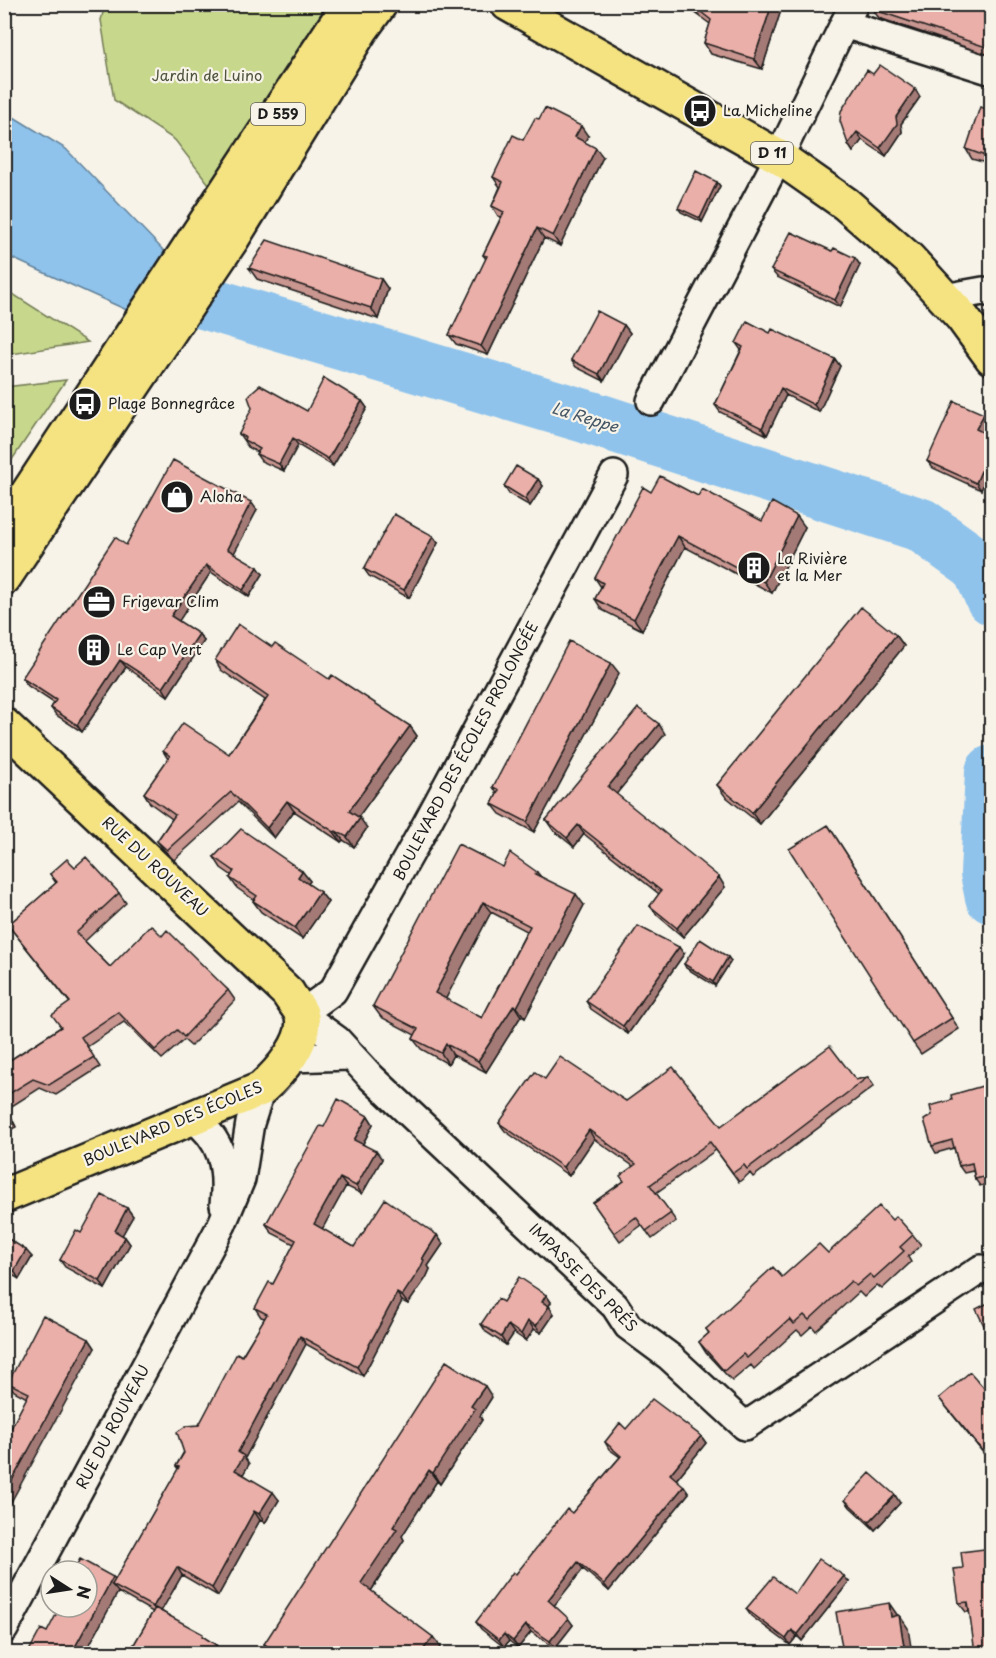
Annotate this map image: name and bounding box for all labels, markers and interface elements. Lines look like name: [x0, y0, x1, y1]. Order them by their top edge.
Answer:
park label: Jardin de Luino: [152, 63, 262, 86]
bus stop icon: La Micheline: [682, 93, 718, 129]
place label: La Micheline: [723, 98, 812, 121]
road number: D 559: [251, 103, 305, 125]
road number: D 11: [751, 142, 793, 164]
bus stop icon: Plage Bonnegrâce: [67, 386, 103, 422]
place label: Plage Bonnegrâce: [108, 391, 235, 414]
water label: La Reppe: [549, 395, 623, 438]
shop icon: Aloha: [159, 479, 195, 515]
place label: Aloha: [200, 484, 243, 507]
place label: La Rivière et la Mer: [777, 546, 847, 586]
building icon: La Rivière et la Mer: [736, 550, 772, 586]
office icon: Frigevar Clim: [81, 584, 117, 620]
place label: Frigevar Clim: [122, 589, 219, 612]
street label: BOULEVARD DES ÉCOLES PROLONGÉE: [386, 617, 543, 884]
building icon: Le Cap Vert: [76, 632, 112, 668]
place label: Le Cap Vert: [117, 637, 202, 660]
street label: RUE DU ROUVEAU: [98, 810, 214, 921]
street label: BOULEVARD DES ÉCOLES: [79, 1074, 266, 1171]
street label: IMPASSE DES PRÉS: [525, 1217, 644, 1336]
street label: RUE DU ROUVEAU: [69, 1360, 154, 1493]
north arrow: [39, 1559, 99, 1619]
text: N: [72, 1584, 98, 1601]

